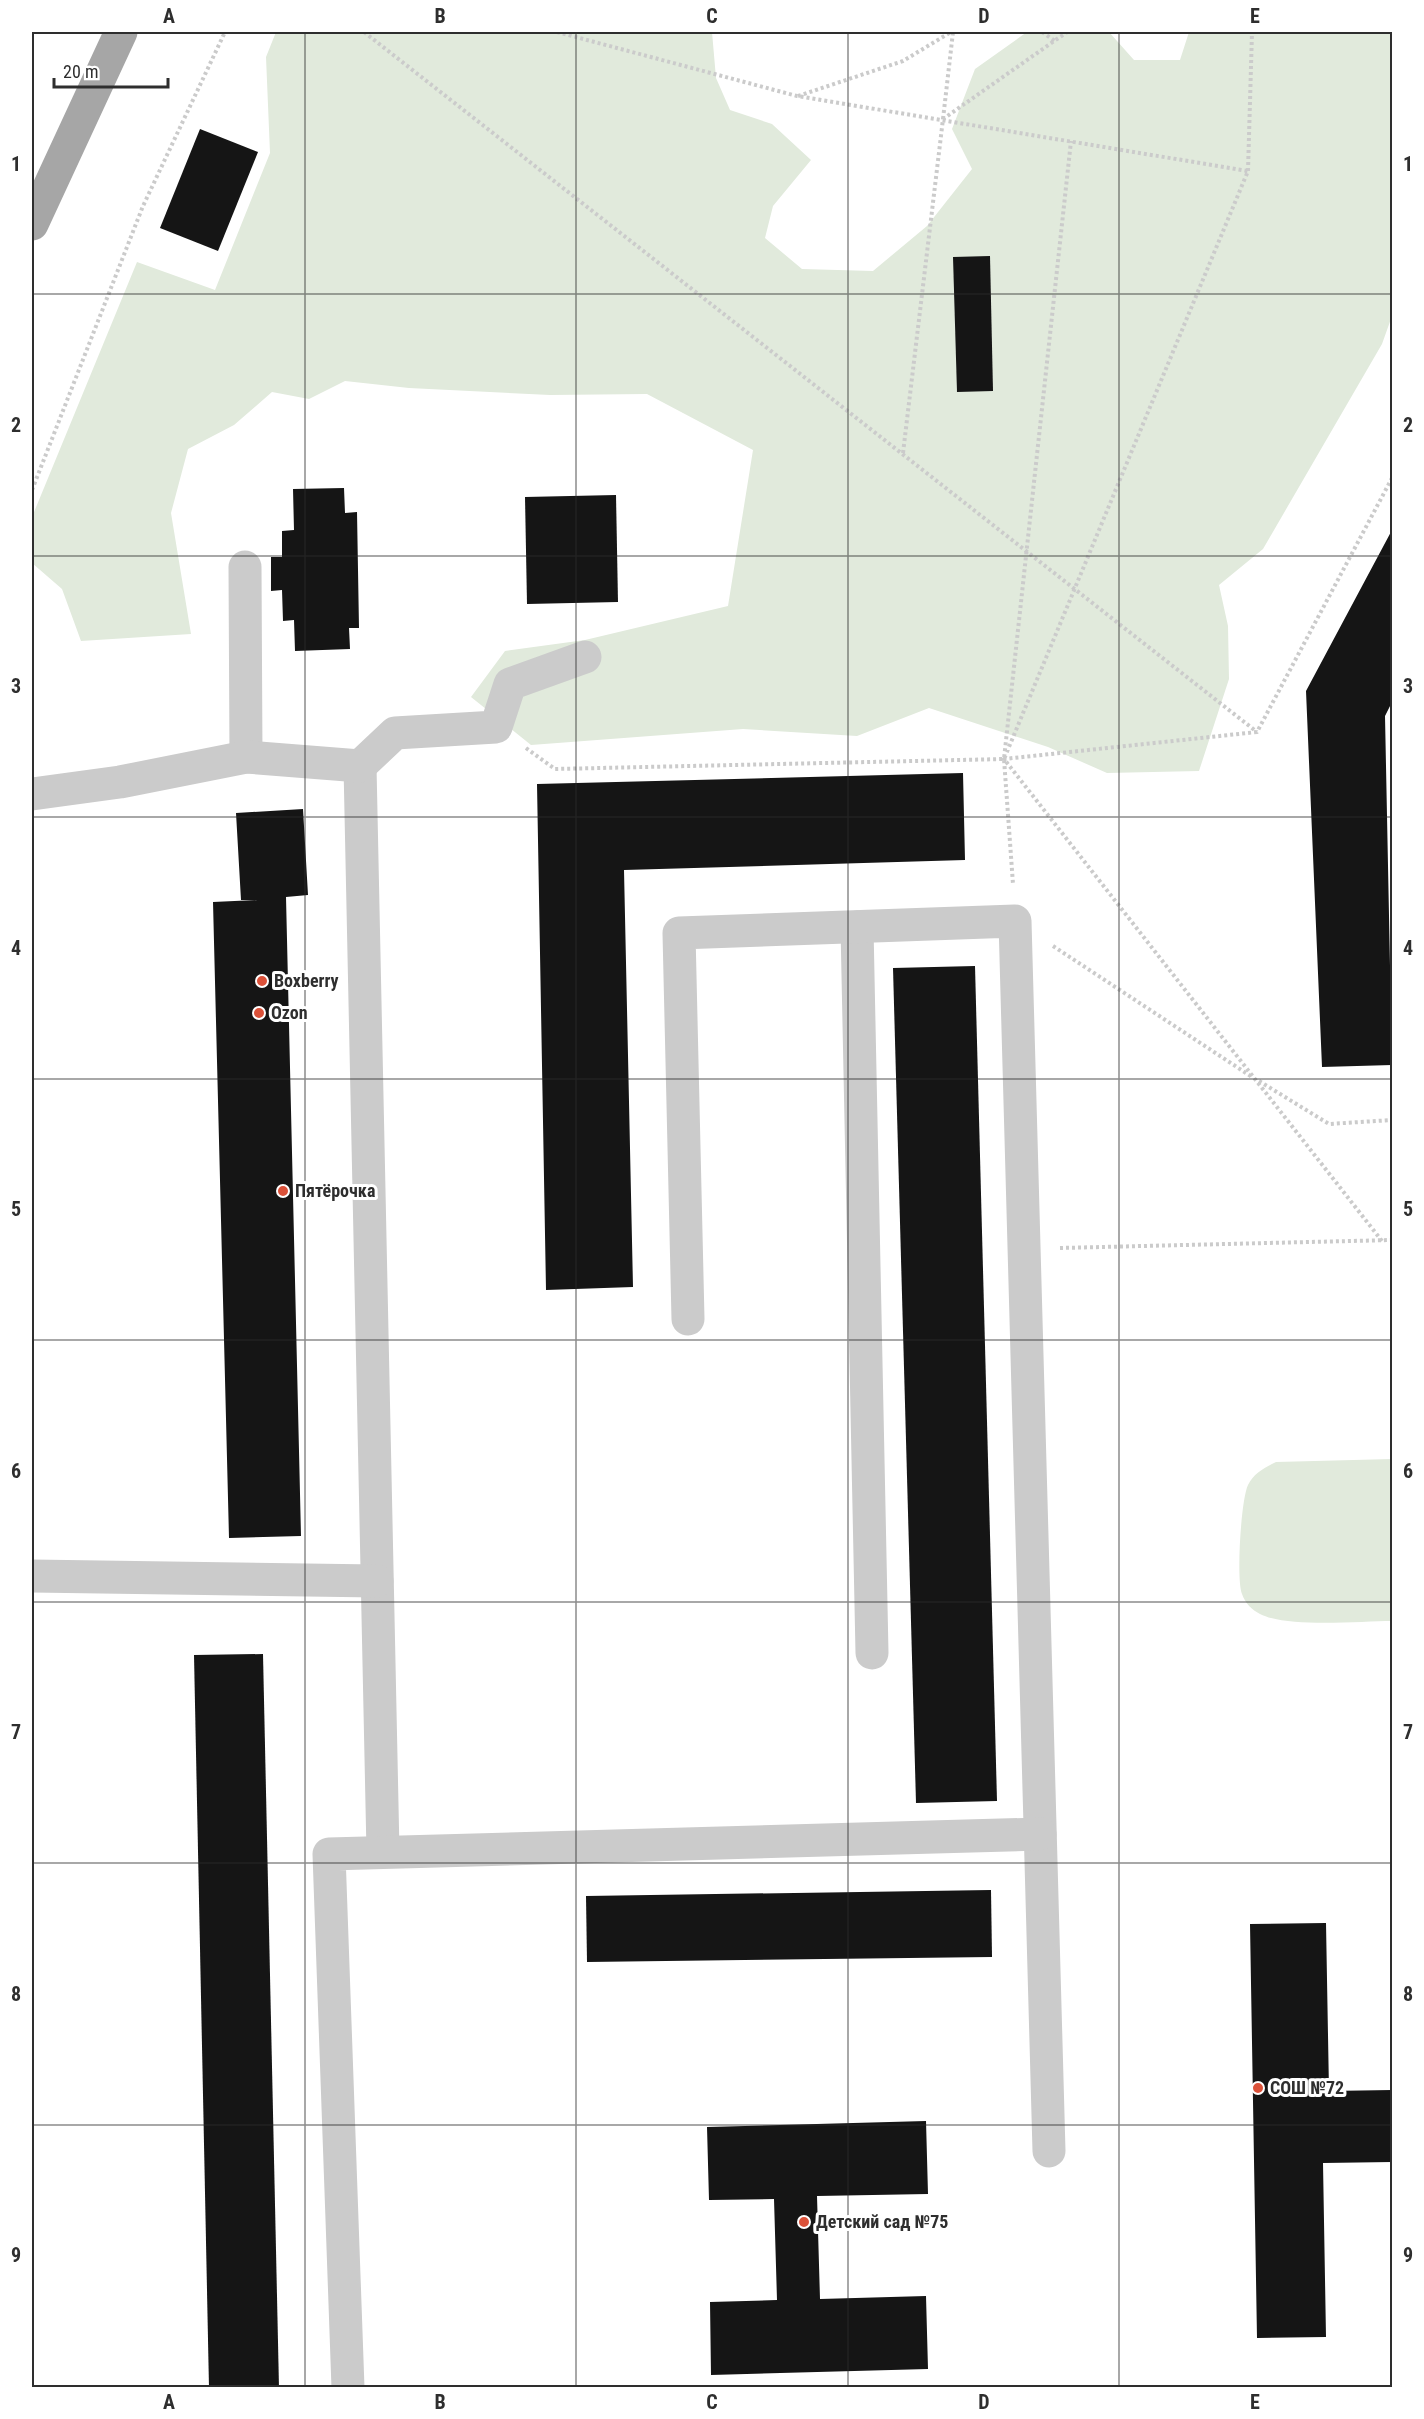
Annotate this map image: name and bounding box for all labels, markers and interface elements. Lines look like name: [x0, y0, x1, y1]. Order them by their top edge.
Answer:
text: A: [163, 4, 175, 28]
text: B: [434, 4, 446, 28]
text: C: [706, 4, 718, 28]
text: D: [978, 4, 990, 28]
text: E: [1250, 4, 1260, 28]
scale bar: [54, 51, 168, 89]
text: 20 m: [63, 61, 98, 82]
text: 1: [11, 152, 21, 176]
text: 1: [1403, 152, 1413, 176]
text: 2: [11, 413, 21, 437]
text: 2: [1403, 413, 1413, 437]
text: 3: [11, 674, 21, 698]
text: 3: [1403, 674, 1413, 698]
text: 4: [11, 936, 21, 960]
text: 4: [1403, 936, 1413, 960]
place label: Boxberry: [274, 970, 339, 991]
marker: Boxberry: [255, 974, 269, 988]
place label: Ozon: [271, 1002, 308, 1023]
marker: Ozon: [252, 1006, 266, 1020]
place label: Пятёрочка: [295, 1180, 375, 1201]
marker: Пятёрочка: [276, 1184, 290, 1198]
text: 5: [11, 1197, 21, 1221]
text: 5: [1403, 1197, 1413, 1221]
text: 6: [11, 1459, 21, 1483]
text: 6: [1403, 1459, 1413, 1483]
text: 7: [11, 1720, 21, 1744]
text: 7: [1403, 1720, 1413, 1744]
text: 8: [11, 1982, 21, 2006]
text: 8: [1403, 1982, 1413, 2006]
place label: СОШ №72: [1270, 2077, 1344, 2098]
marker: СОШ №72: [1251, 2081, 1265, 2095]
place label: Детский сад №75: [816, 2211, 948, 2232]
marker: Детский сад №75: [797, 2215, 811, 2229]
text: 9: [11, 2243, 21, 2267]
text: 9: [1403, 2243, 1413, 2267]
text: A: [163, 2390, 175, 2414]
text: B: [434, 2390, 446, 2414]
text: C: [706, 2390, 718, 2414]
text: D: [978, 2390, 990, 2414]
text: E: [1250, 2390, 1260, 2414]

